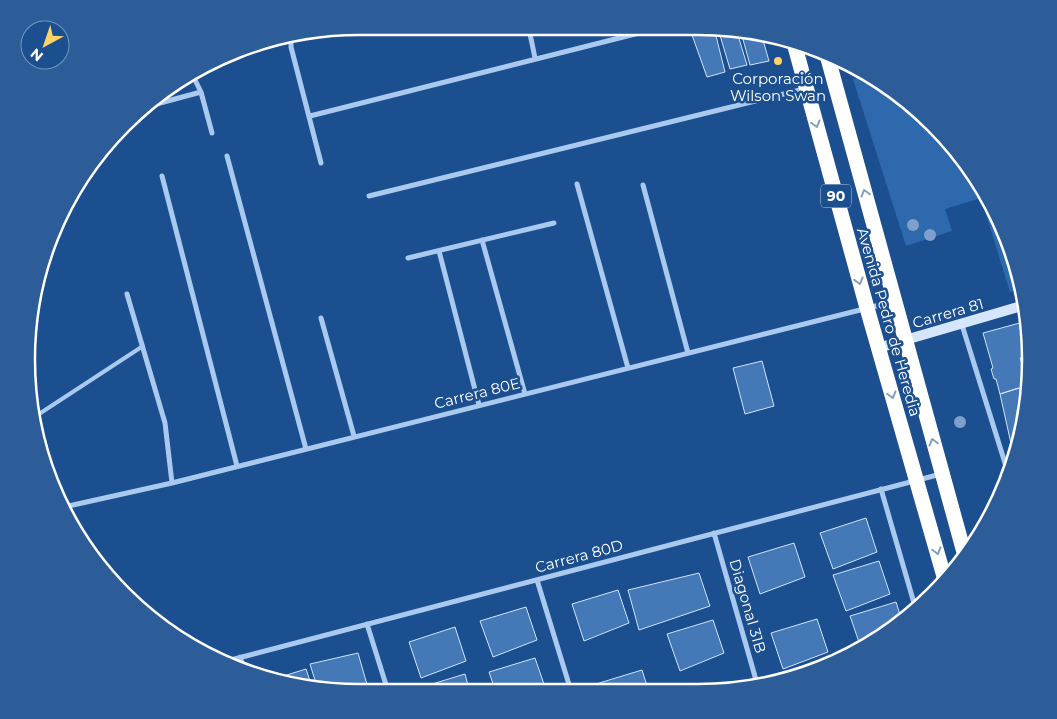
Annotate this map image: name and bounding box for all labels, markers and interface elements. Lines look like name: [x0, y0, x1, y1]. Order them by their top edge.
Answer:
north arrow: [20, 20, 70, 70]
text: N: [27, 44, 47, 65]
marker: Corporación Wilson Swan: [772, 55, 784, 67]
place label: Corporación Wilson Swan: [730, 69, 826, 105]
one-way arrow: [811, 119, 821, 128]
road number: 90: [821, 185, 851, 208]
one-way arrow: [860, 188, 871, 197]
street label: Avenida Pedro de Heredia: [853, 225, 925, 419]
one-way arrow: [853, 276, 864, 285]
street label: Carrera 81: [910, 294, 986, 332]
street label: Carrera 80E: [432, 373, 522, 413]
one-way arrow: [886, 391, 896, 399]
one-way arrow: [928, 438, 938, 447]
street label: Carrera 80D: [533, 535, 625, 577]
one-way arrow: [931, 547, 941, 555]
street label: Diagonal 31B: [725, 557, 771, 655]

